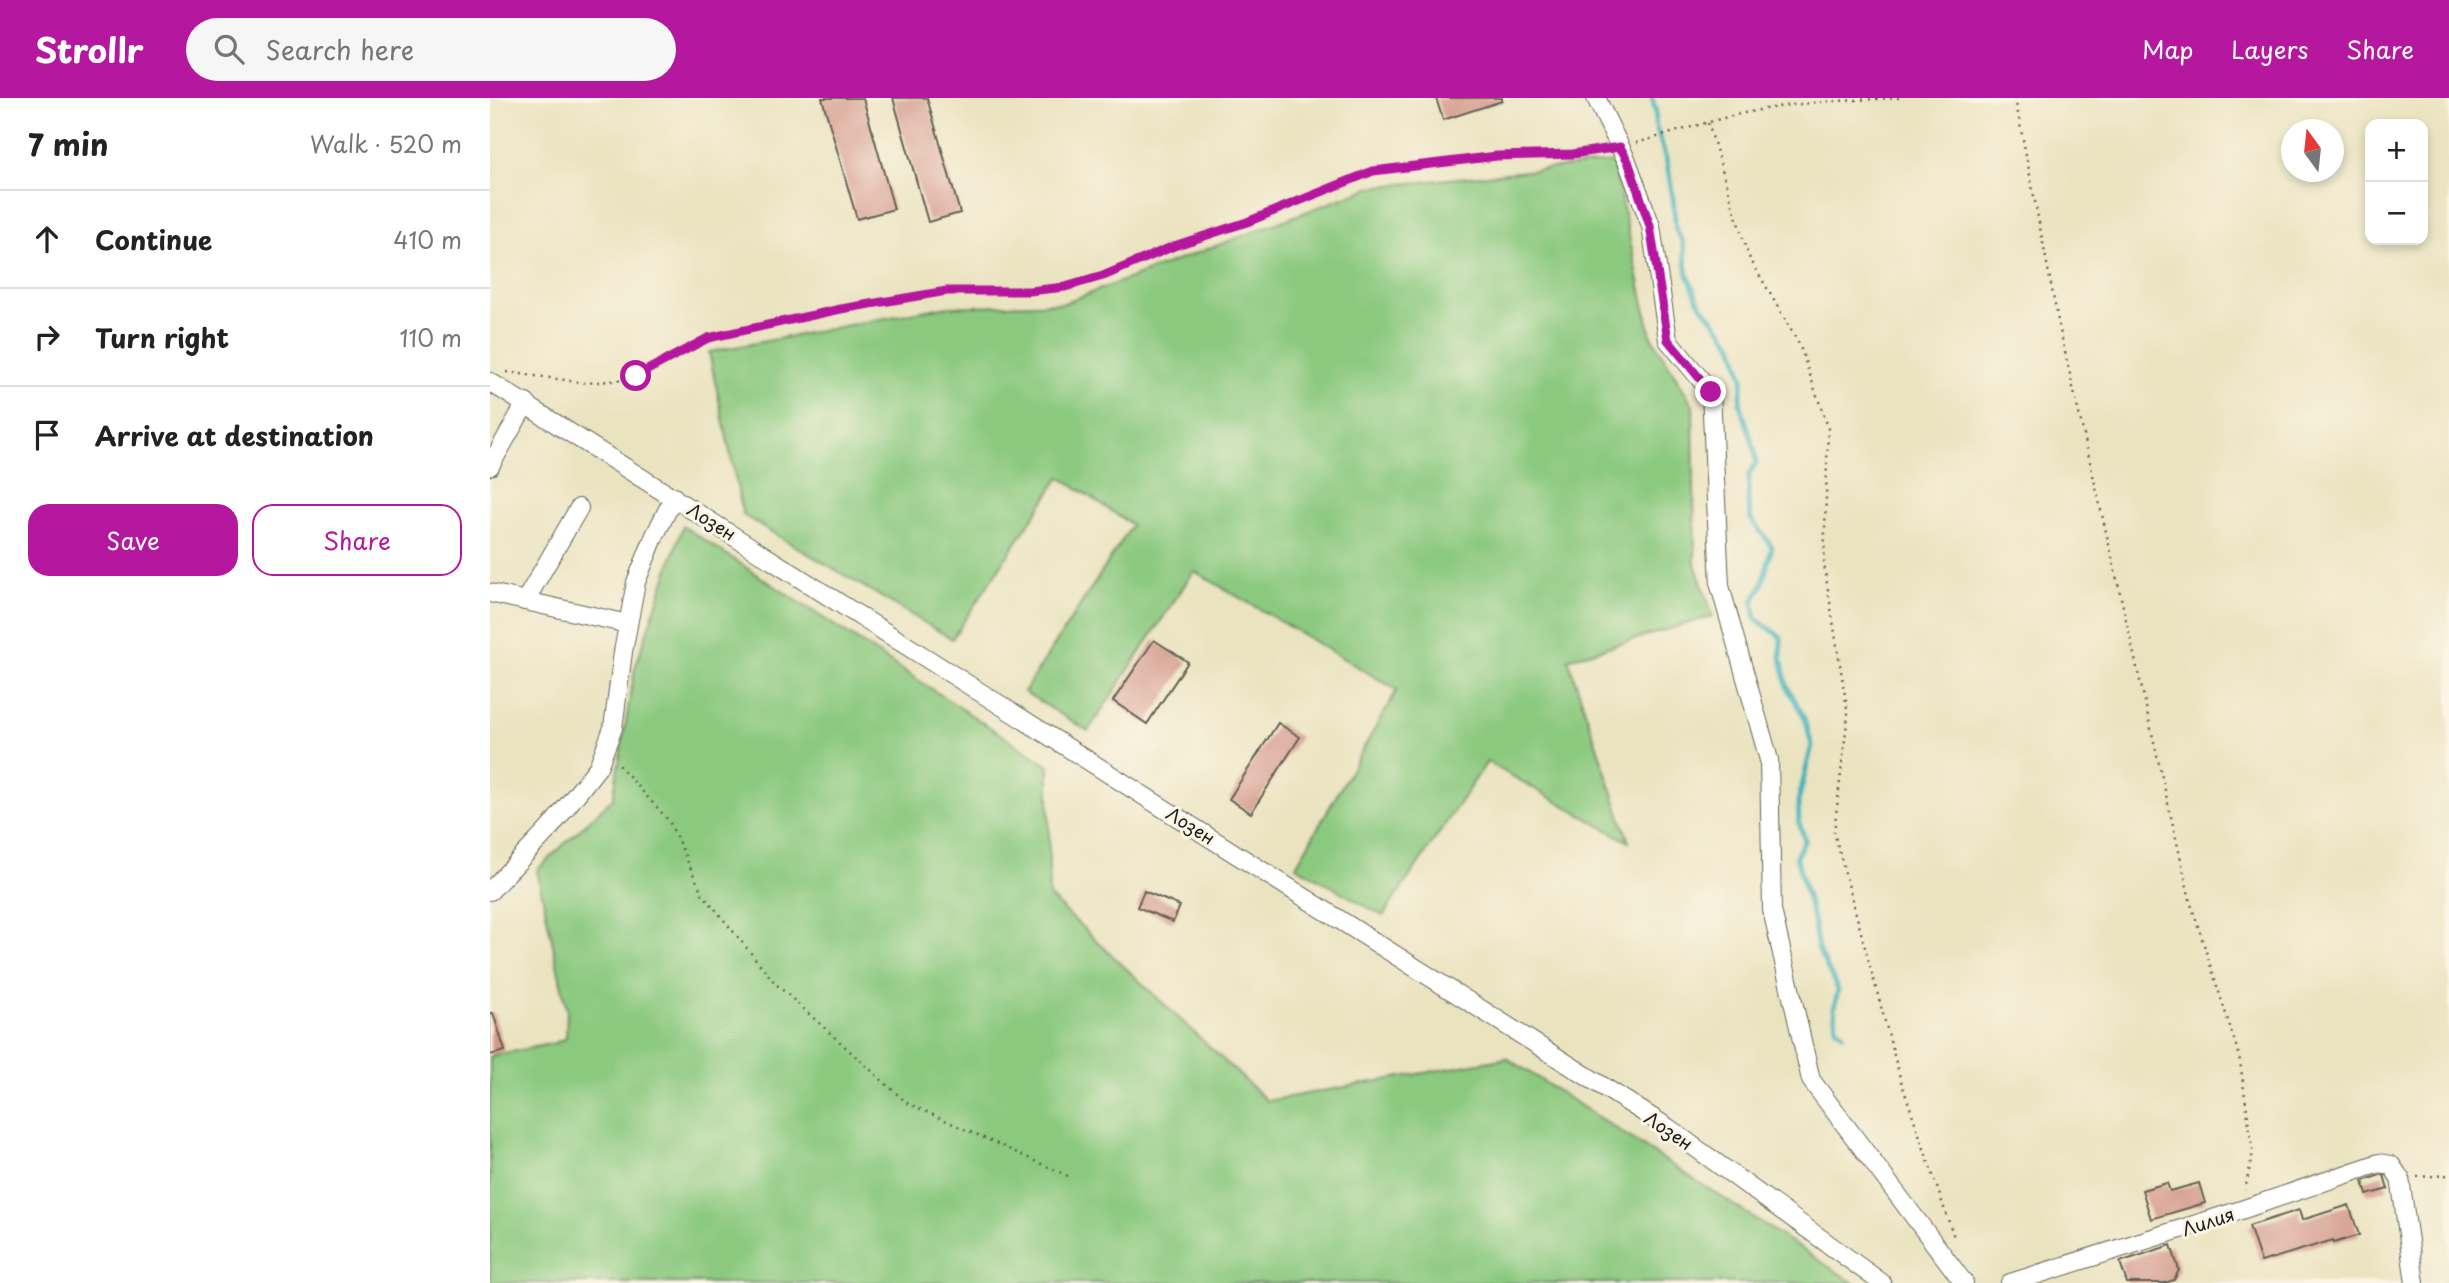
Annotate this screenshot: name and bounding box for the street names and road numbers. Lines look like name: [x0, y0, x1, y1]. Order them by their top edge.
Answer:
street label: Лозен: [682, 495, 742, 547]
street label: Лозен: [1161, 799, 1221, 851]
street label: Лозен: [1639, 1104, 1699, 1156]
street label: Лилия: [2178, 1200, 2238, 1242]

